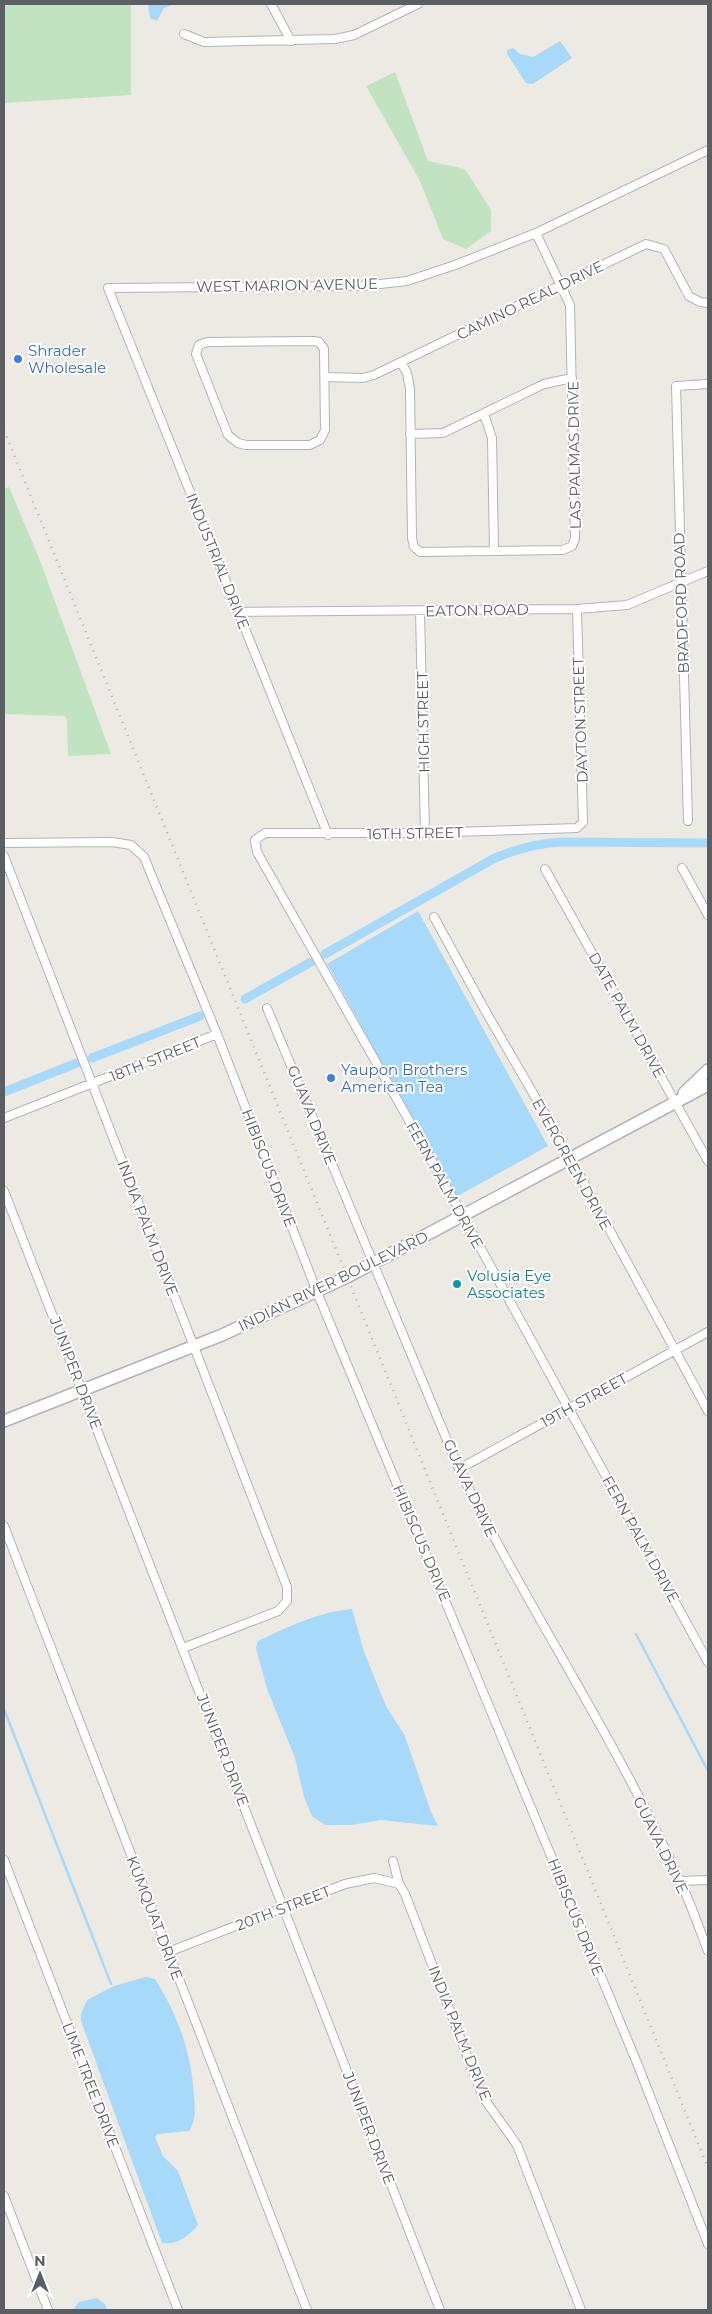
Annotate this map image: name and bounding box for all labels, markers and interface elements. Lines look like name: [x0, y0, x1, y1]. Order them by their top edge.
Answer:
street label: CAMINO REAL DRIVE: [454, 256, 606, 344]
street label: WEST MARION AVENUE: [196, 274, 378, 296]
place label: Shrader Wholesale: [28, 341, 106, 377]
marker: Shrader Wholesale: [12, 353, 24, 365]
street label: LAS PALMAS DRIVE: [563, 381, 585, 529]
street label: INDUSTRIAL DRIVE: [182, 490, 254, 632]
street label: BRADFORD ROAD: [669, 532, 693, 674]
street label: EATON ROAD: [425, 600, 529, 620]
street label: DAYTON STREET: [568, 656, 592, 783]
street label: HIGH STREET: [413, 671, 433, 773]
street label: 16TH STREET: [367, 823, 464, 843]
street label: DATE PALM DRIVE: [585, 949, 669, 1081]
street label: 18TH STREET: [107, 1032, 204, 1086]
place label: Yaupon Brothers American Tea: [341, 1060, 467, 1096]
street label: GUAVA DRIVE: [283, 1062, 341, 1168]
marker: Yaupon Brothers American Tea: [325, 1072, 337, 1084]
street label: EVERGREEN DRIVE: [528, 1095, 616, 1233]
street label: HIBISCUS DRIVE: [238, 1106, 300, 1230]
street label: FERN PALM DRIVE: [402, 1118, 488, 1252]
street label: INDIA PALM DRIVE: [113, 1157, 183, 1299]
street label: INDIAN RIVER BOULEVARD: [235, 1227, 431, 1335]
place label: Volusia Eye Associates: [467, 1266, 551, 1302]
marker: Volusia Eye Associates: [451, 1278, 463, 1290]
street label: JUNIPER DRIVE: [45, 1313, 106, 1432]
street label: 19TH STREET: [537, 1368, 631, 1432]
street label: GUAVA DRIVE: [439, 1436, 501, 1540]
street label: FERN PALM DRIVE: [598, 1472, 684, 1606]
street label: HIBISCUS DRIVE: [389, 1482, 455, 1604]
street label: JUNIPER DRIVE: [192, 1690, 253, 1809]
street label: GUAVA DRIVE: [629, 1793, 693, 1897]
street label: KUMQUAT DRIVE: [123, 1853, 187, 1983]
street label: HIBISCUS DRIVE: [544, 1855, 608, 1979]
street label: 20TH STREET: [233, 1881, 333, 1935]
street label: INDIA PALM DRIVE: [424, 1963, 496, 2103]
street label: LIME TREE DRIVE: [58, 2020, 124, 2150]
street label: JUNIPER DRIVE: [338, 2068, 399, 2187]
north arrow: [15, 2249, 65, 2299]
text: N: [34, 2252, 46, 2270]

